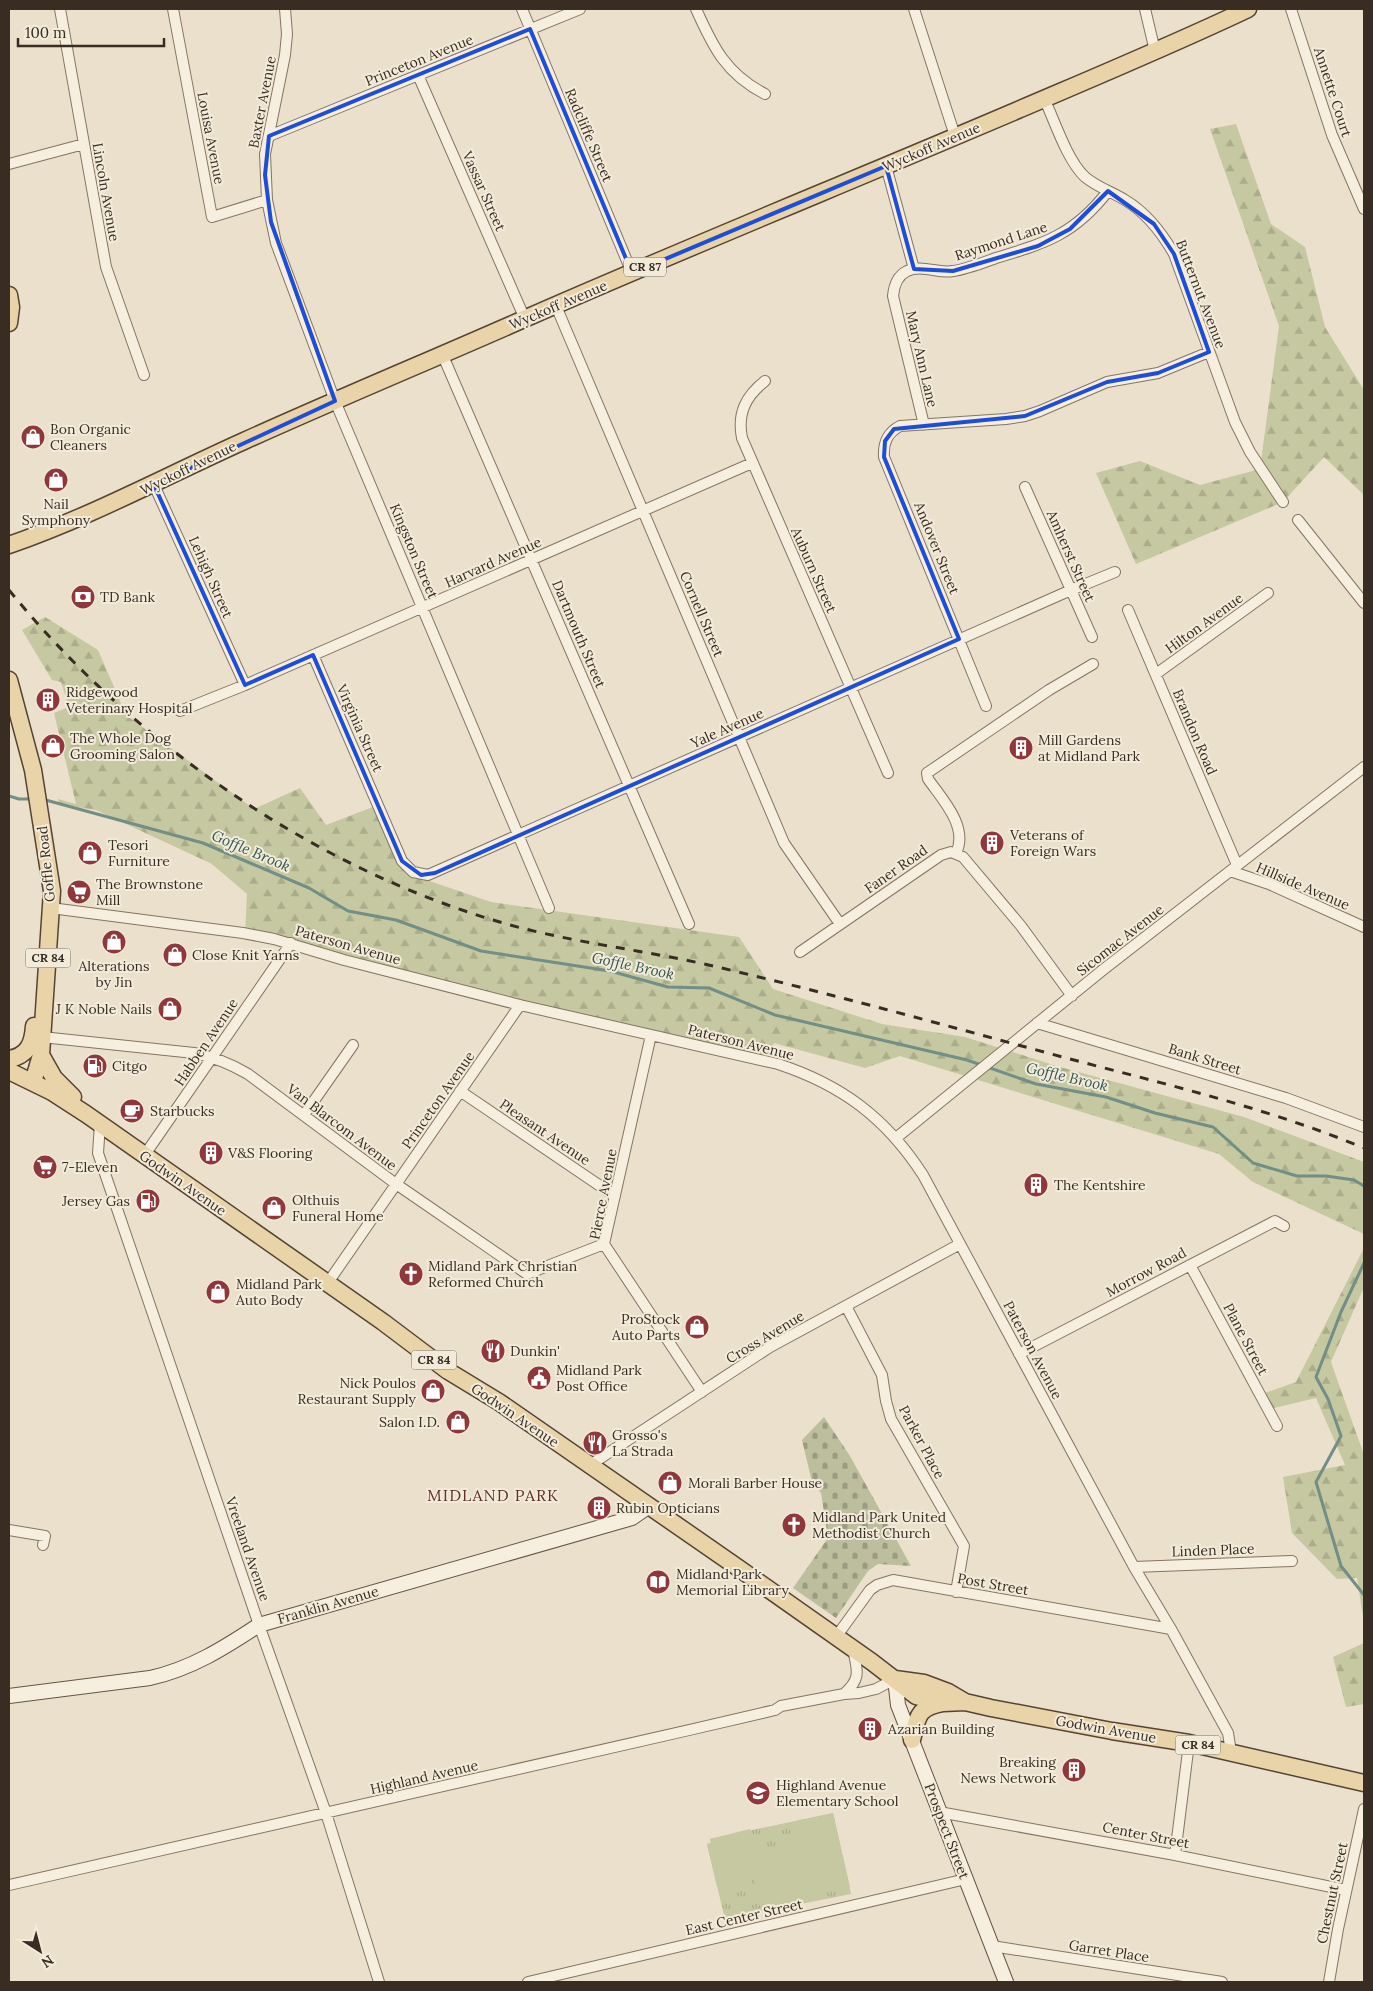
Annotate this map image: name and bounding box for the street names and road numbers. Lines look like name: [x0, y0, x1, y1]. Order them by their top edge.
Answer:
street label: Princeton Avenue: [362, 30, 476, 90]
street label: Annette Court: [1310, 44, 1356, 140]
street label: Baxter Avenue: [244, 54, 280, 150]
street label: Radcliffe Street: [561, 85, 617, 185]
street label: Louisa Avenue: [193, 90, 229, 186]
street label: Wyckoff Avenue: [879, 118, 983, 176]
street label: Lincoln Avenue: [88, 141, 124, 243]
street label: Vassar Street: [458, 147, 510, 234]
street label: Raymond Lane: [952, 217, 1050, 264]
street label: Butternut Avenue: [1172, 237, 1230, 351]
road number: CR 87: [624, 258, 666, 276]
street label: Wyckoff Avenue: [506, 276, 610, 334]
street label: Mary Ann Lane: [902, 309, 942, 409]
street label: Wyckoff Avenue: [137, 437, 239, 499]
street label: Andover Street: [910, 498, 964, 597]
street label: Kingston Street: [386, 501, 442, 602]
street label: Amherst Street: [1042, 506, 1100, 605]
street label: Auburn Street: [787, 524, 841, 616]
street label: Harvard Avenue: [442, 532, 544, 591]
street label: Lehigh Street: [185, 533, 237, 621]
street label: Cornell Street: [676, 569, 728, 660]
street label: Dartmouth Street: [548, 577, 610, 691]
street label: Hilton Avenue: [1162, 588, 1247, 657]
street label: Virginia Street: [332, 681, 388, 775]
street label: Brandon Road: [1169, 686, 1221, 778]
street label: Yale Avenue: [687, 704, 767, 752]
street label: Goffle Road: [33, 825, 59, 903]
street label: Faner Road: [861, 841, 931, 897]
street label: Hillside Avenue: [1253, 858, 1353, 914]
street label: Sicomac Avenue: [1073, 900, 1168, 980]
street label: Paterson Avenue: [293, 921, 403, 969]
road number: CR 84: [26, 948, 70, 968]
street label: Habben Avenue: [170, 995, 242, 1089]
street label: Paterson Avenue: [686, 1020, 796, 1064]
street label: Bank Street: [1166, 1039, 1244, 1079]
street label: Princeton Avenue: [398, 1047, 479, 1152]
street label: Van Blarcom Avenue: [283, 1079, 401, 1174]
street label: Pleasant Avenue: [496, 1095, 594, 1169]
street label: Godwin Avenue: [136, 1146, 230, 1220]
street label: Pierce Avenue: [585, 1147, 621, 1241]
street label: Morrow Road: [1103, 1243, 1189, 1301]
street label: Paterson Avenue: [999, 1298, 1067, 1403]
street label: Plane Street: [1220, 1300, 1273, 1379]
street label: Cross Avenue: [723, 1306, 808, 1367]
road number: CR 84: [412, 1350, 456, 1370]
street label: Godwin Avenue: [468, 1379, 563, 1451]
street label: Parker Place: [895, 1402, 949, 1482]
street label: Vreeland Avenue: [221, 1494, 274, 1604]
street label: Linden Place: [1171, 1540, 1255, 1560]
street label: Post Street: [956, 1569, 1030, 1599]
street label: Franklin Avenue: [275, 1582, 381, 1628]
street label: Godwin Avenue: [1054, 1711, 1158, 1747]
road number: CR 84: [1176, 1736, 1220, 1754]
street label: Highland Avenue: [368, 1756, 480, 1798]
street label: Prospect Street: [920, 1781, 974, 1882]
street label: Center Street: [1101, 1818, 1192, 1852]
street label: Chestnut Street: [1312, 1840, 1352, 1945]
street label: East Center Street: [684, 1895, 805, 1939]
street label: Garret Place: [1068, 1936, 1151, 1966]

